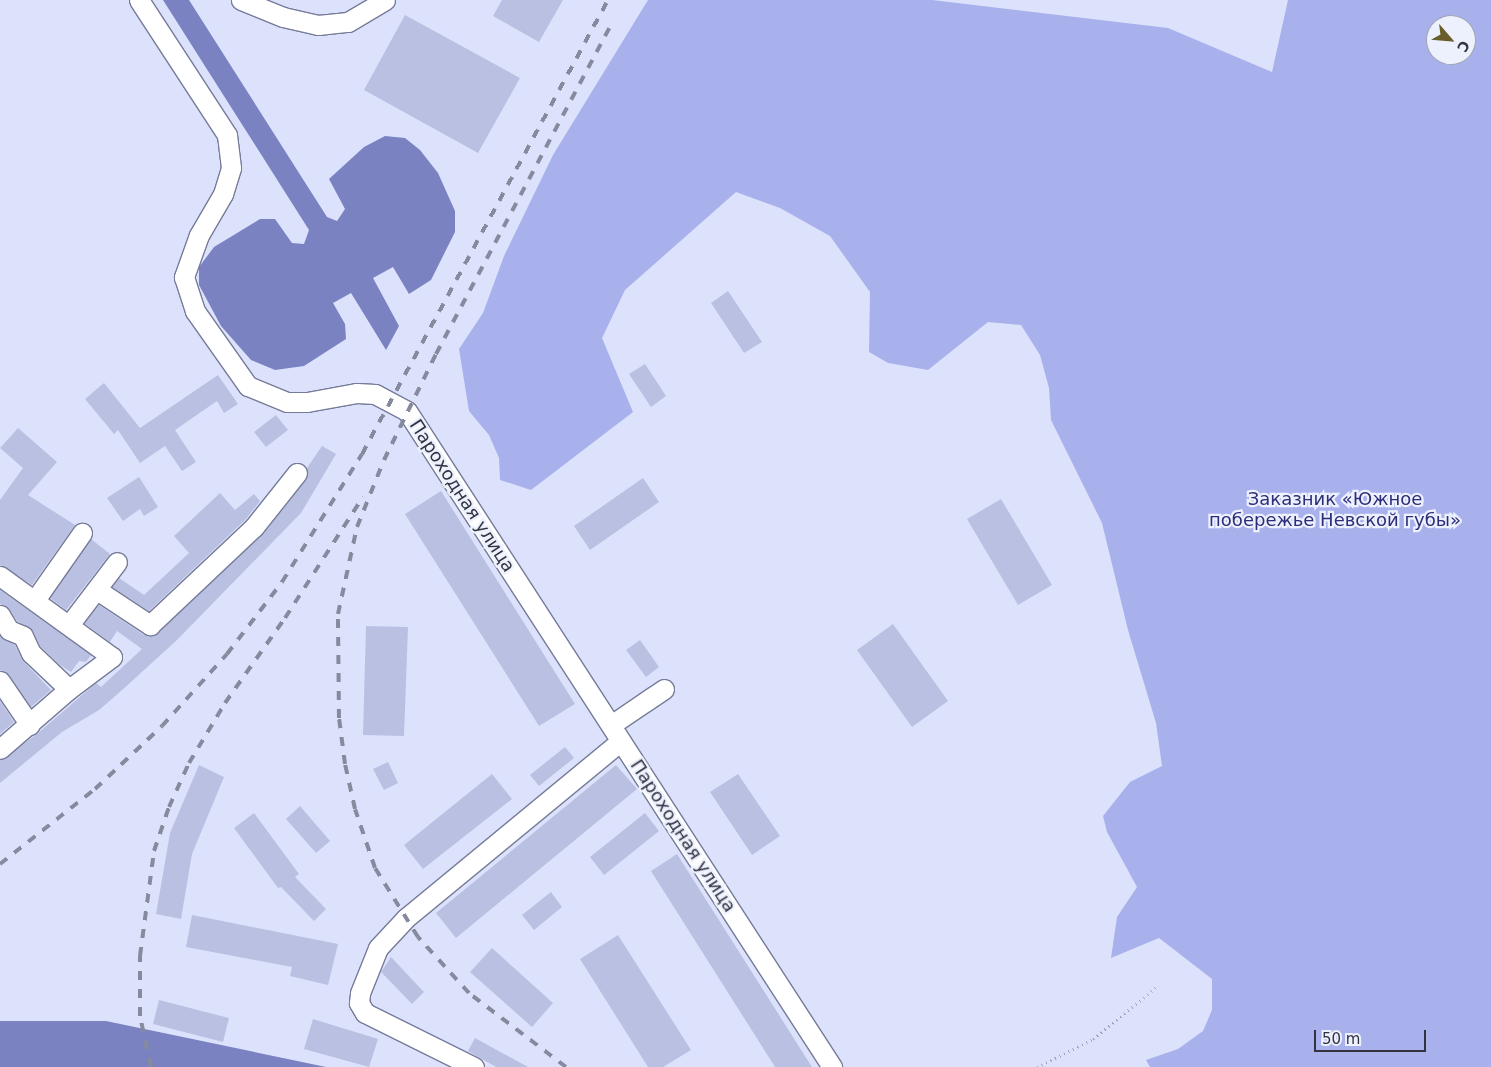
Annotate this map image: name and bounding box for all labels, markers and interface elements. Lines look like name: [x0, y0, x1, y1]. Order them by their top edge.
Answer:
north arrow: [1426, 15, 1476, 65]
text: С: [1454, 38, 1473, 55]
street label: Пароходная улица: [405, 416, 519, 576]
park label: Заказник «Южное побережье Невской губы»: [1209, 489, 1461, 532]
street label: Пароходная улица: [626, 756, 740, 916]
scale bar: [1316, 1020, 1428, 1052]
text: 50 m: [1322, 1030, 1360, 1048]

